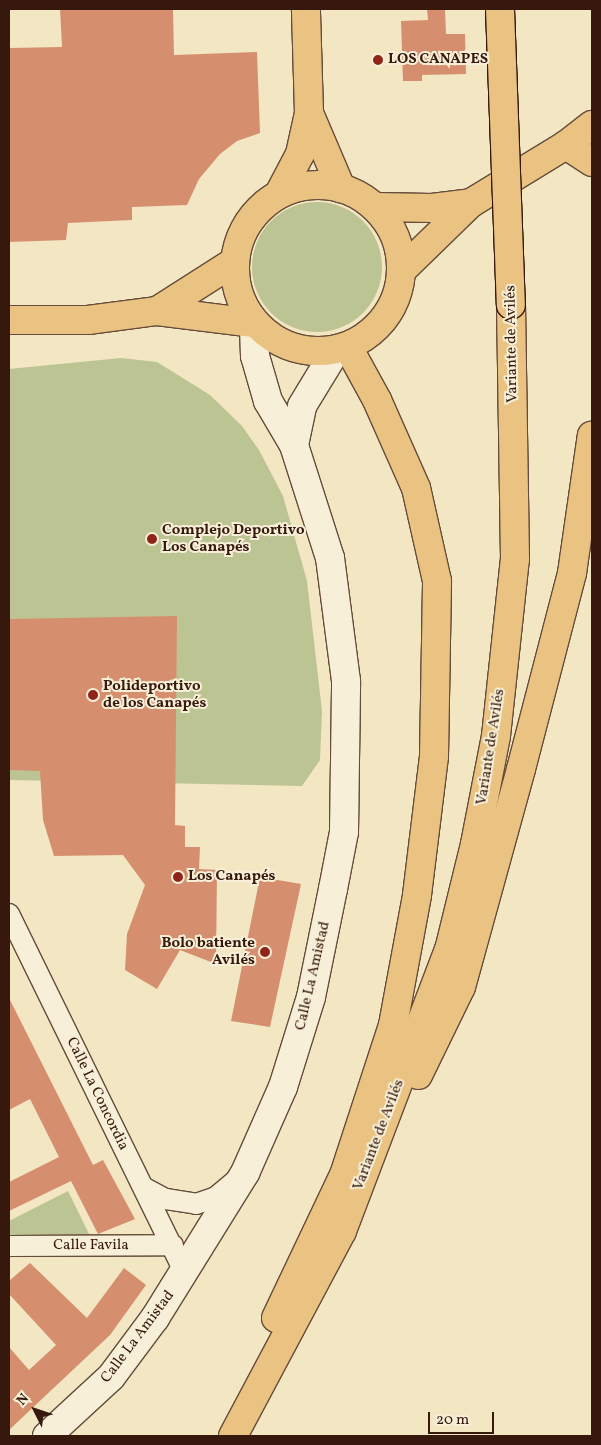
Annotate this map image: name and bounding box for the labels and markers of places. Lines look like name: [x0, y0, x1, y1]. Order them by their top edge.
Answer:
place label: LOS CANAPES: [388, 51, 488, 69]
marker: LOS CANAPES: [372, 54, 384, 66]
place label: Complejo Deportivo Los Canapés: [162, 521, 304, 556]
marker: Complejo Deportivo Los Canapés: [146, 533, 158, 545]
place label: Polideportivo de los Canapés: [103, 677, 206, 712]
marker: Polideportivo de los Canapés: [87, 689, 99, 701]
place label: Los Canapés: [188, 868, 276, 886]
marker: Los Canapés: [172, 871, 184, 883]
place label: Bolo batiente Avilés: [161, 934, 255, 969]
marker: Bolo batiente Avilés: [259, 946, 271, 958]

